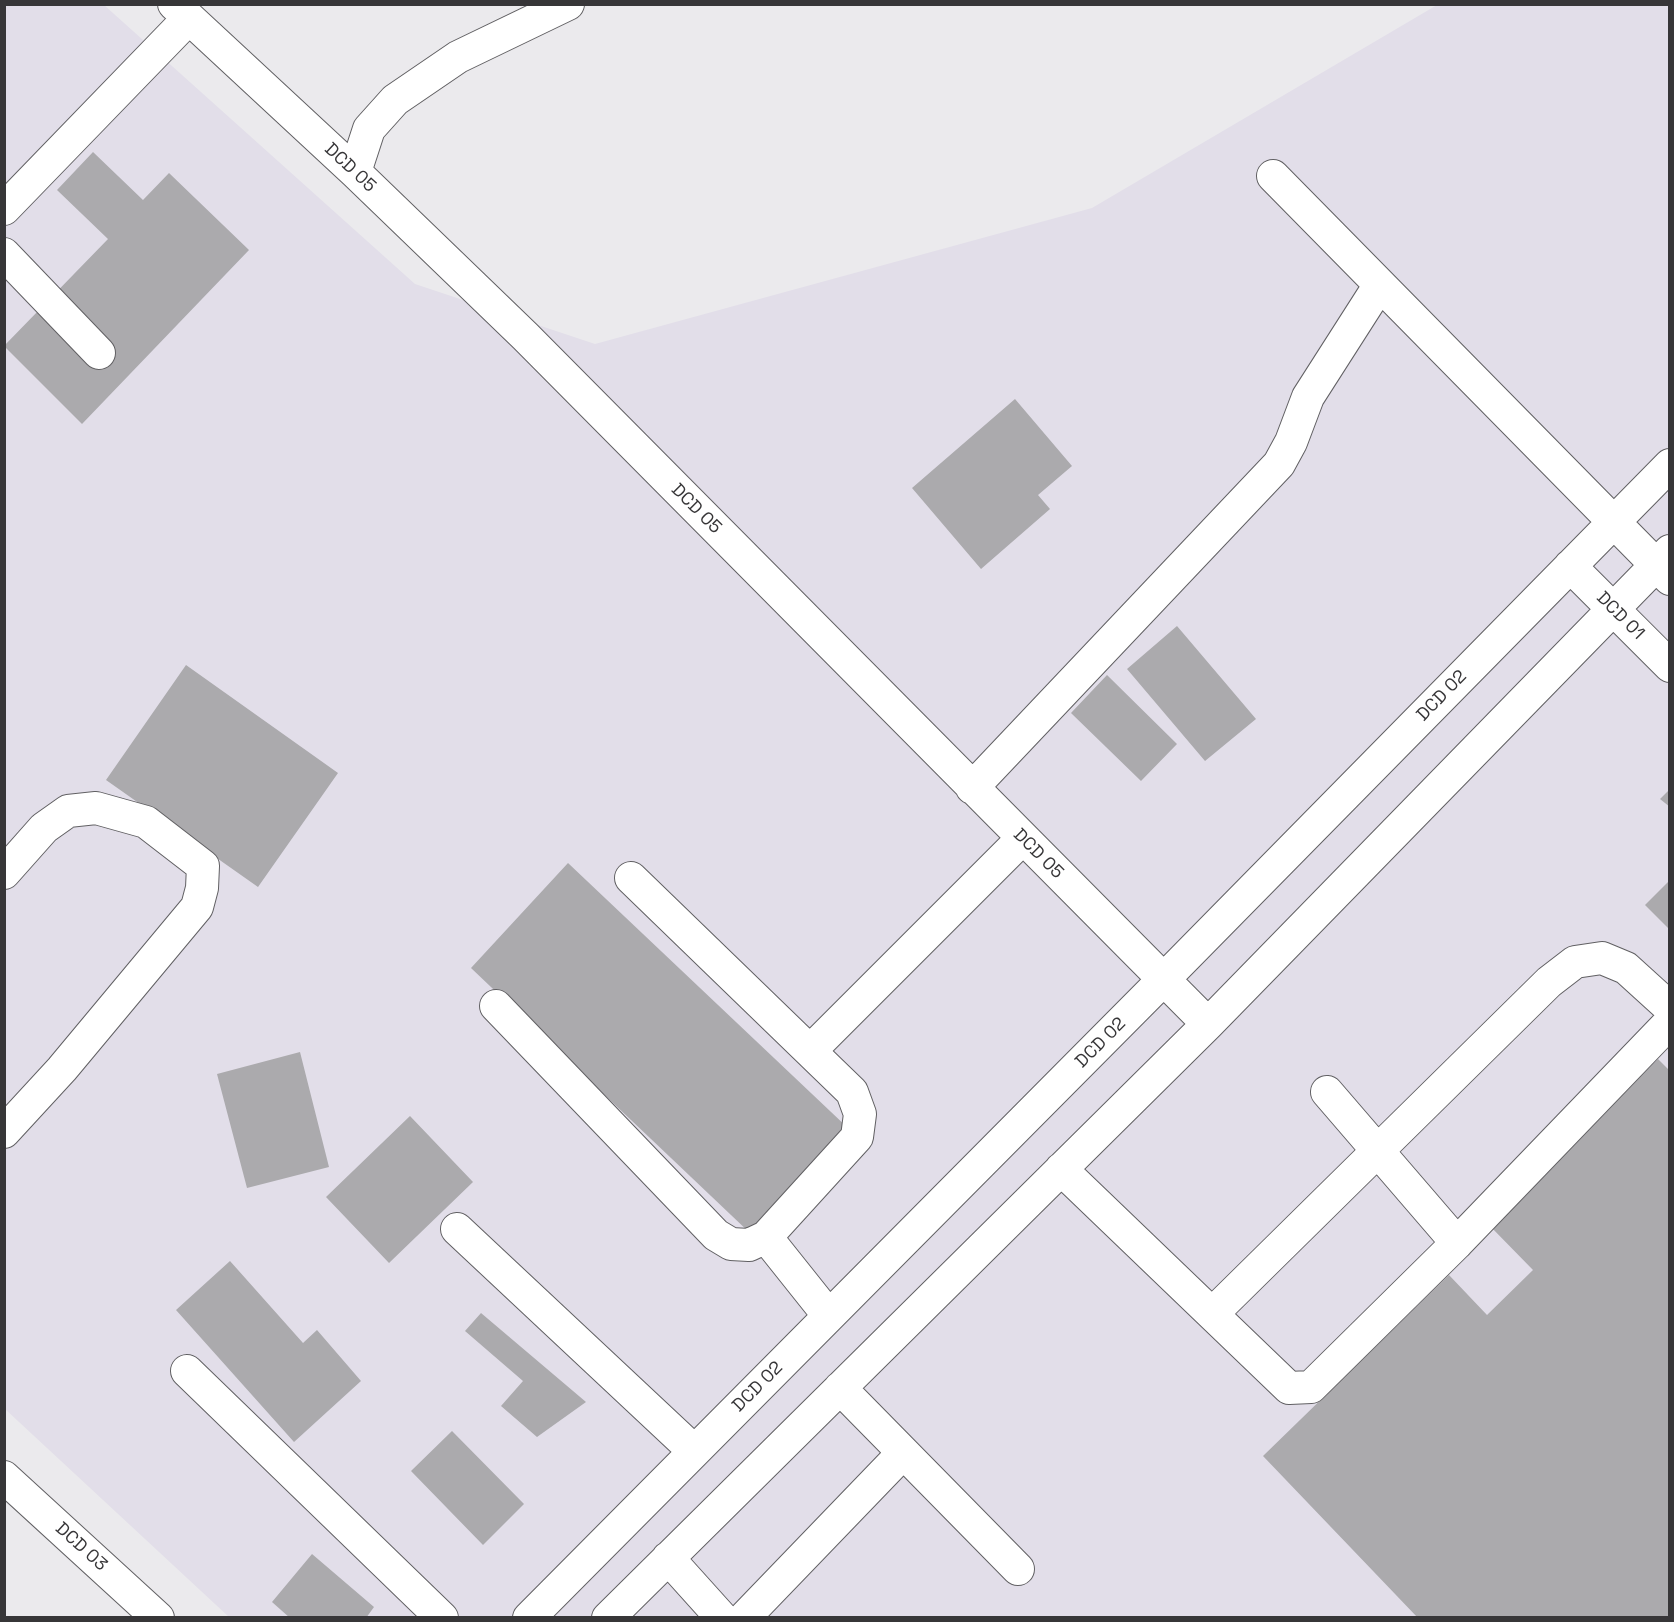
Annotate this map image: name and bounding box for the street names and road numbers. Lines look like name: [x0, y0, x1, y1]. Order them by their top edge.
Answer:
street label: DCD 05: [320, 139, 380, 197]
street label: DCD 05: [666, 479, 726, 539]
street label: DCD 01: [1591, 587, 1649, 645]
street label: DCD 02: [1413, 666, 1471, 726]
street label: DCD 05: [1008, 824, 1068, 884]
street label: DCD 02: [1071, 1013, 1131, 1073]
street label: DCD 02: [728, 1357, 788, 1417]
street label: DCD 03: [51, 1518, 111, 1576]

